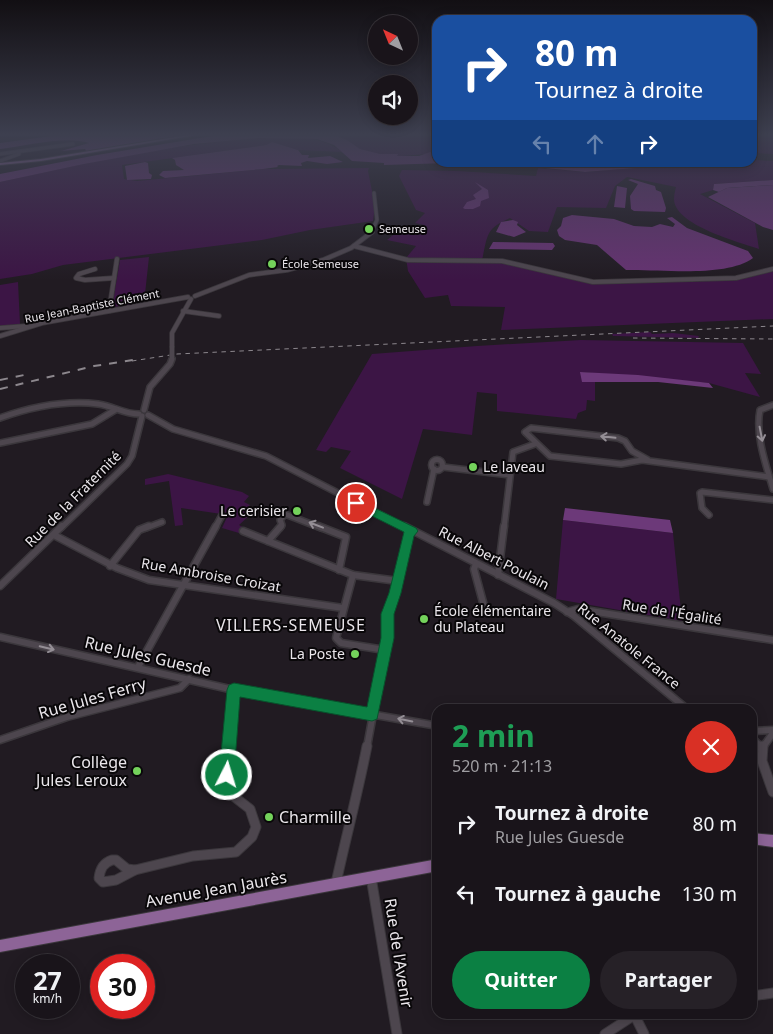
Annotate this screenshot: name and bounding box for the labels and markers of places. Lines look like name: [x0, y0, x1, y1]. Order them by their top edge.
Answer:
place label: Semeuse: [379, 221, 426, 236]
marker: Semeuse: [363, 223, 375, 235]
place label: École Semeuse: [282, 256, 359, 271]
marker: École Semeuse: [266, 258, 278, 270]
place label: Le laveau: [483, 457, 545, 476]
marker: Le laveau: [467, 461, 479, 473]
pin: [335, 482, 377, 524]
place label: Le cerisier: [220, 501, 287, 520]
marker: Le cerisier: [291, 505, 303, 517]
place label: École élémentaire du Plateau: [434, 601, 551, 636]
marker: École élémentaire du Plateau: [418, 613, 430, 625]
place label: La Poste: [290, 644, 345, 663]
marker: La Poste: [349, 648, 361, 660]
place label: Collège Jules Leroux: [34, 751, 128, 791]
marker: Collège Jules Leroux: [131, 765, 143, 777]
place label: Charmille: [279, 806, 351, 828]
marker: Charmille: [263, 811, 275, 823]

